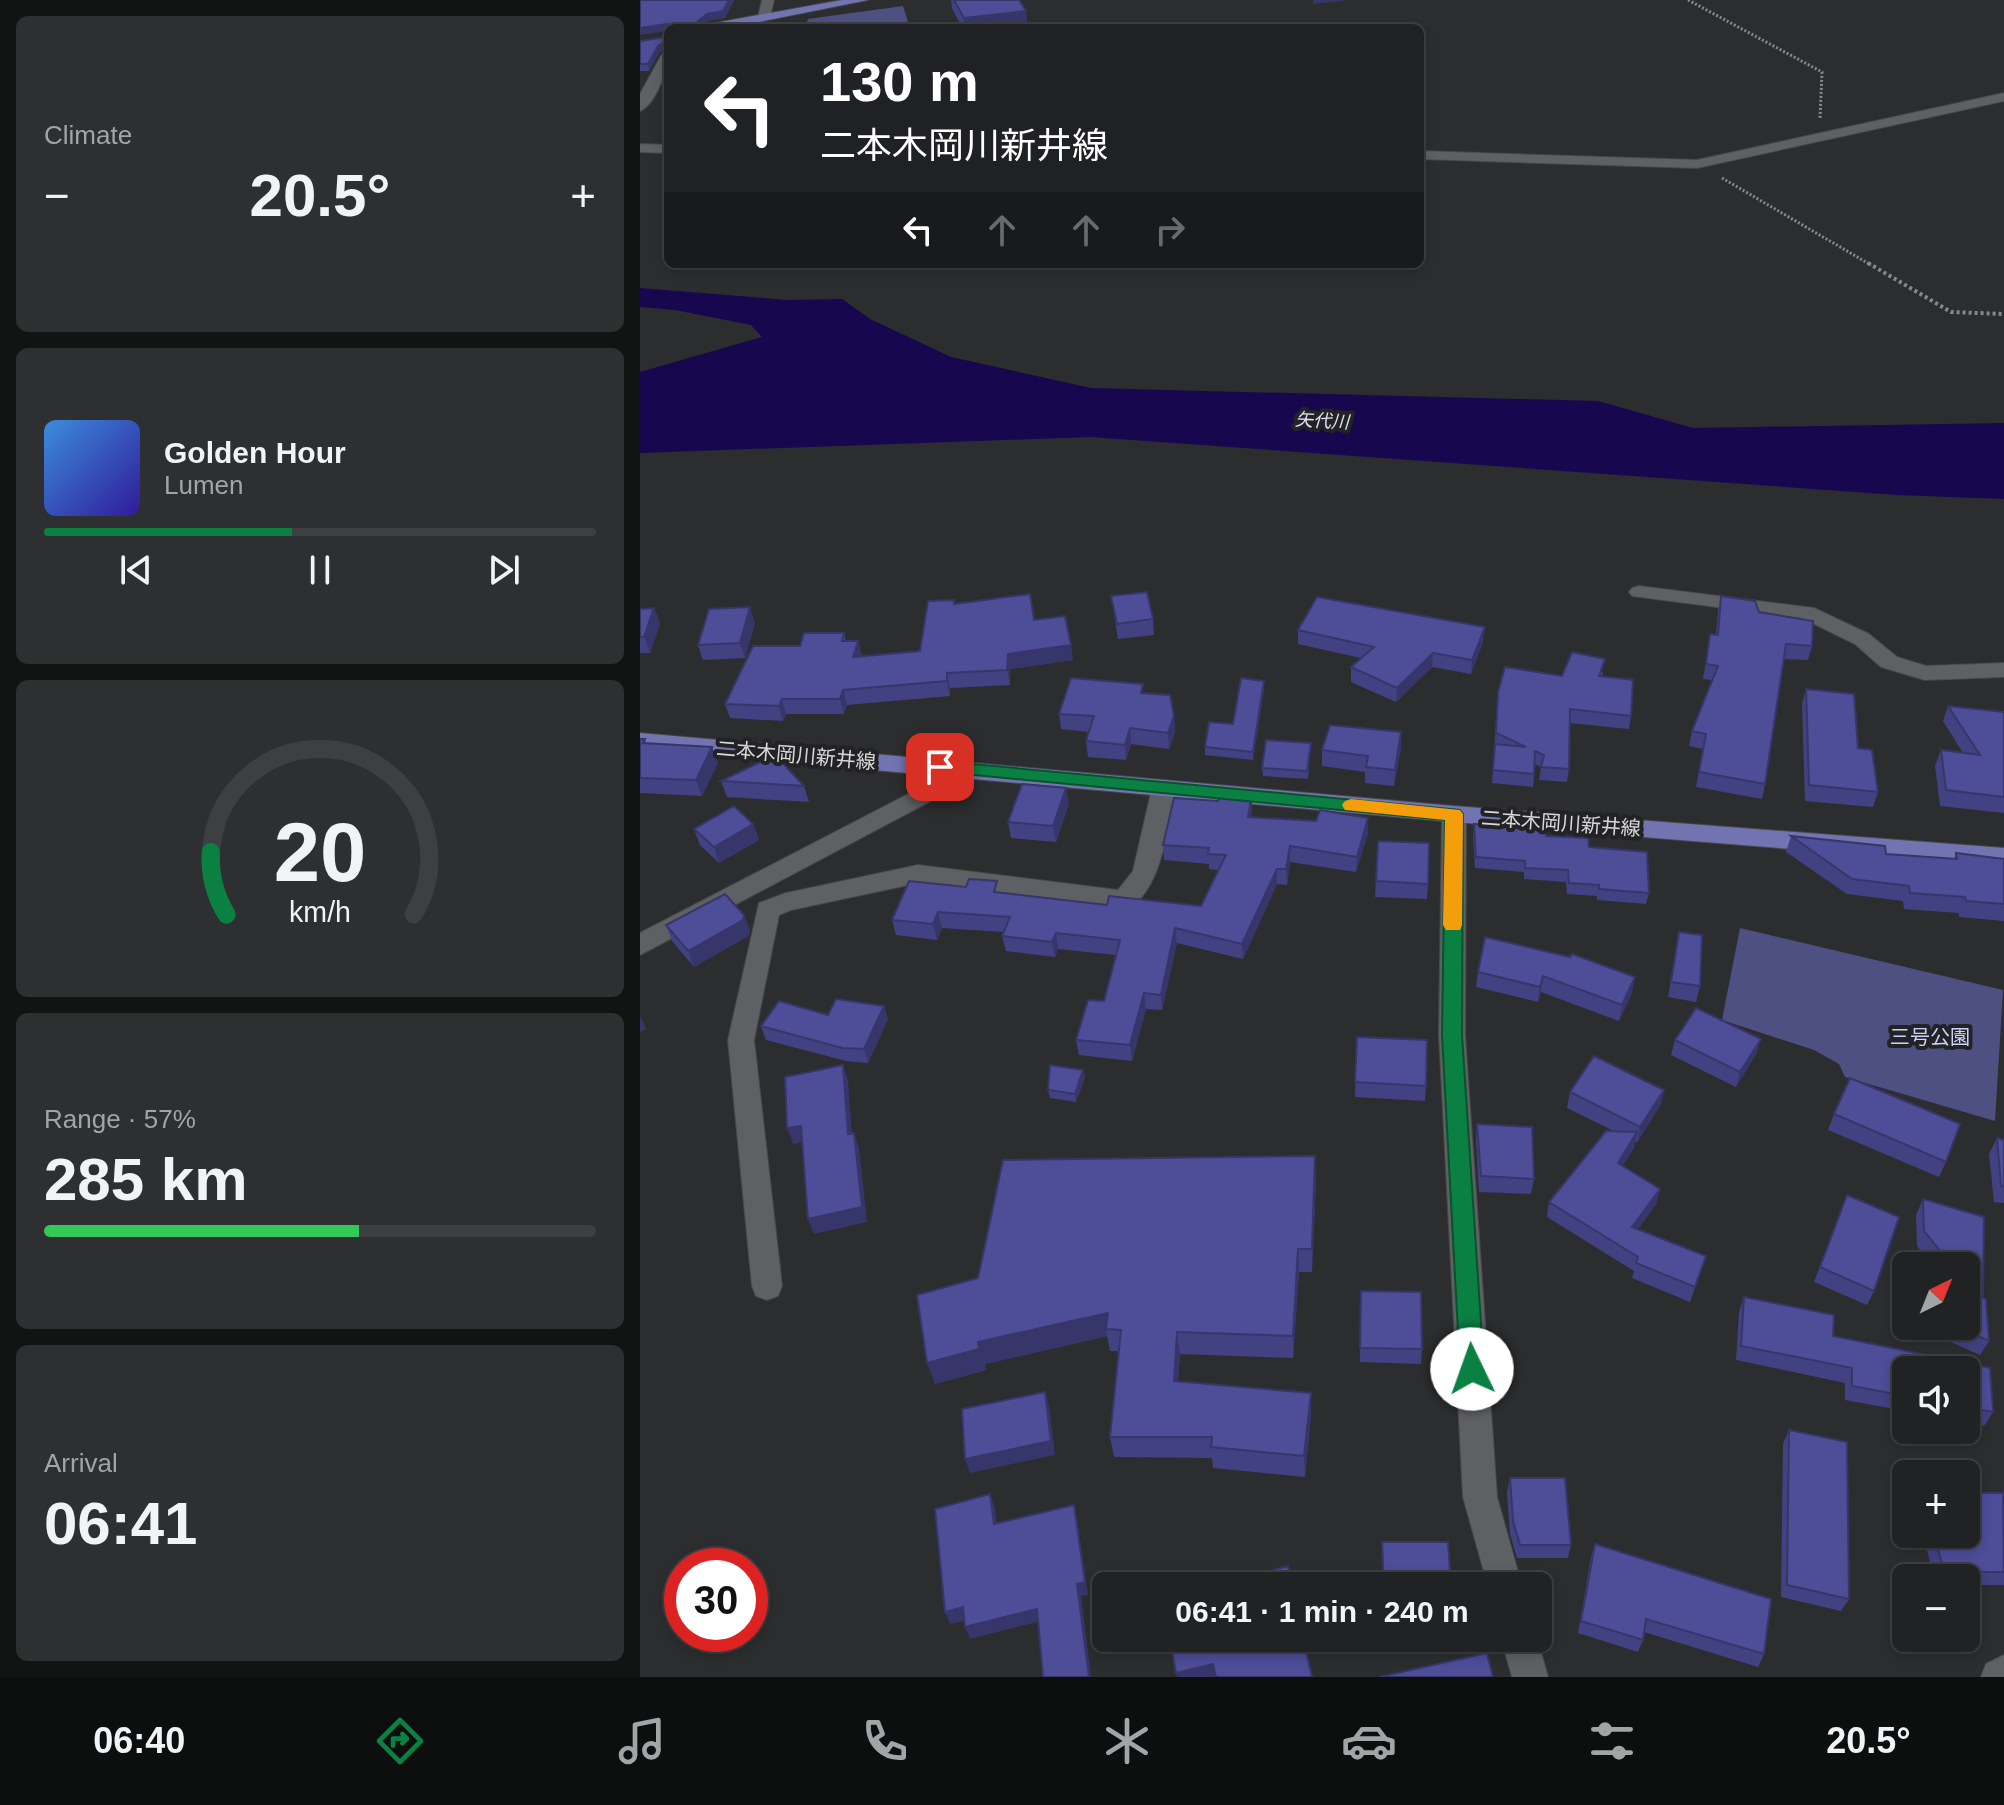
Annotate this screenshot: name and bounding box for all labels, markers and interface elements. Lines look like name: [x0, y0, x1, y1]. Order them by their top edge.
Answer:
text: 130 m: [820, 50, 979, 113]
icon: left: [688, 56, 792, 160]
text: Climate: [44, 120, 132, 150]
text: 二本木岡川新井線: [820, 125, 1108, 166]
text: 20.5°: [250, 162, 390, 229]
text: −: [44, 171, 70, 220]
text: +: [570, 171, 596, 220]
icon: left: [896, 208, 940, 252]
icon: ahead: [980, 208, 1024, 252]
icon: ahead: [1064, 208, 1108, 252]
icon: right: [1148, 208, 1192, 252]
water label: 矢代川: [1295, 410, 1351, 433]
text: Golden Hour: [164, 436, 346, 469]
text: Lumen: [164, 470, 244, 500]
icon: previous: [114, 548, 158, 592]
icon: pause: [298, 548, 342, 592]
icon: next: [482, 548, 526, 592]
pin: [906, 733, 974, 801]
street label: 二本木岡川新井線: [715, 737, 877, 773]
icon: arrive: [918, 745, 962, 789]
text: 20: [274, 805, 366, 898]
street label: 二本木岡川新井線: [1480, 806, 1642, 840]
text: km/h: [289, 896, 351, 928]
park label: 三号公園: [1890, 1026, 1970, 1048]
text: Range · 57%: [44, 1104, 196, 1134]
text: 285 km: [44, 1146, 248, 1213]
north arrow: [1892, 1252, 1980, 1340]
map controls: [1892, 1252, 1980, 1652]
position arrow: [1430, 1327, 1514, 1411]
button: sound: [1892, 1356, 1980, 1444]
text: Arrival: [44, 1448, 118, 1478]
button: +: [1892, 1460, 1980, 1548]
text: 06:41: [44, 1490, 197, 1557]
speed limit sign: 30: [664, 1548, 768, 1652]
button: −: [1892, 1564, 1980, 1652]
text: 06:41 · 1 min · 240 m: [1175, 1595, 1469, 1628]
icon: directions: [372, 1713, 428, 1769]
icon: music: [614, 1713, 670, 1769]
icon: phone: [857, 1713, 913, 1769]
icon: climate: [1099, 1713, 1155, 1769]
icon: car: [1341, 1713, 1397, 1769]
icon: filters: [1584, 1713, 1640, 1769]
text: 06:40: [93, 1720, 185, 1761]
text: 20.5°: [1826, 1720, 1911, 1761]

